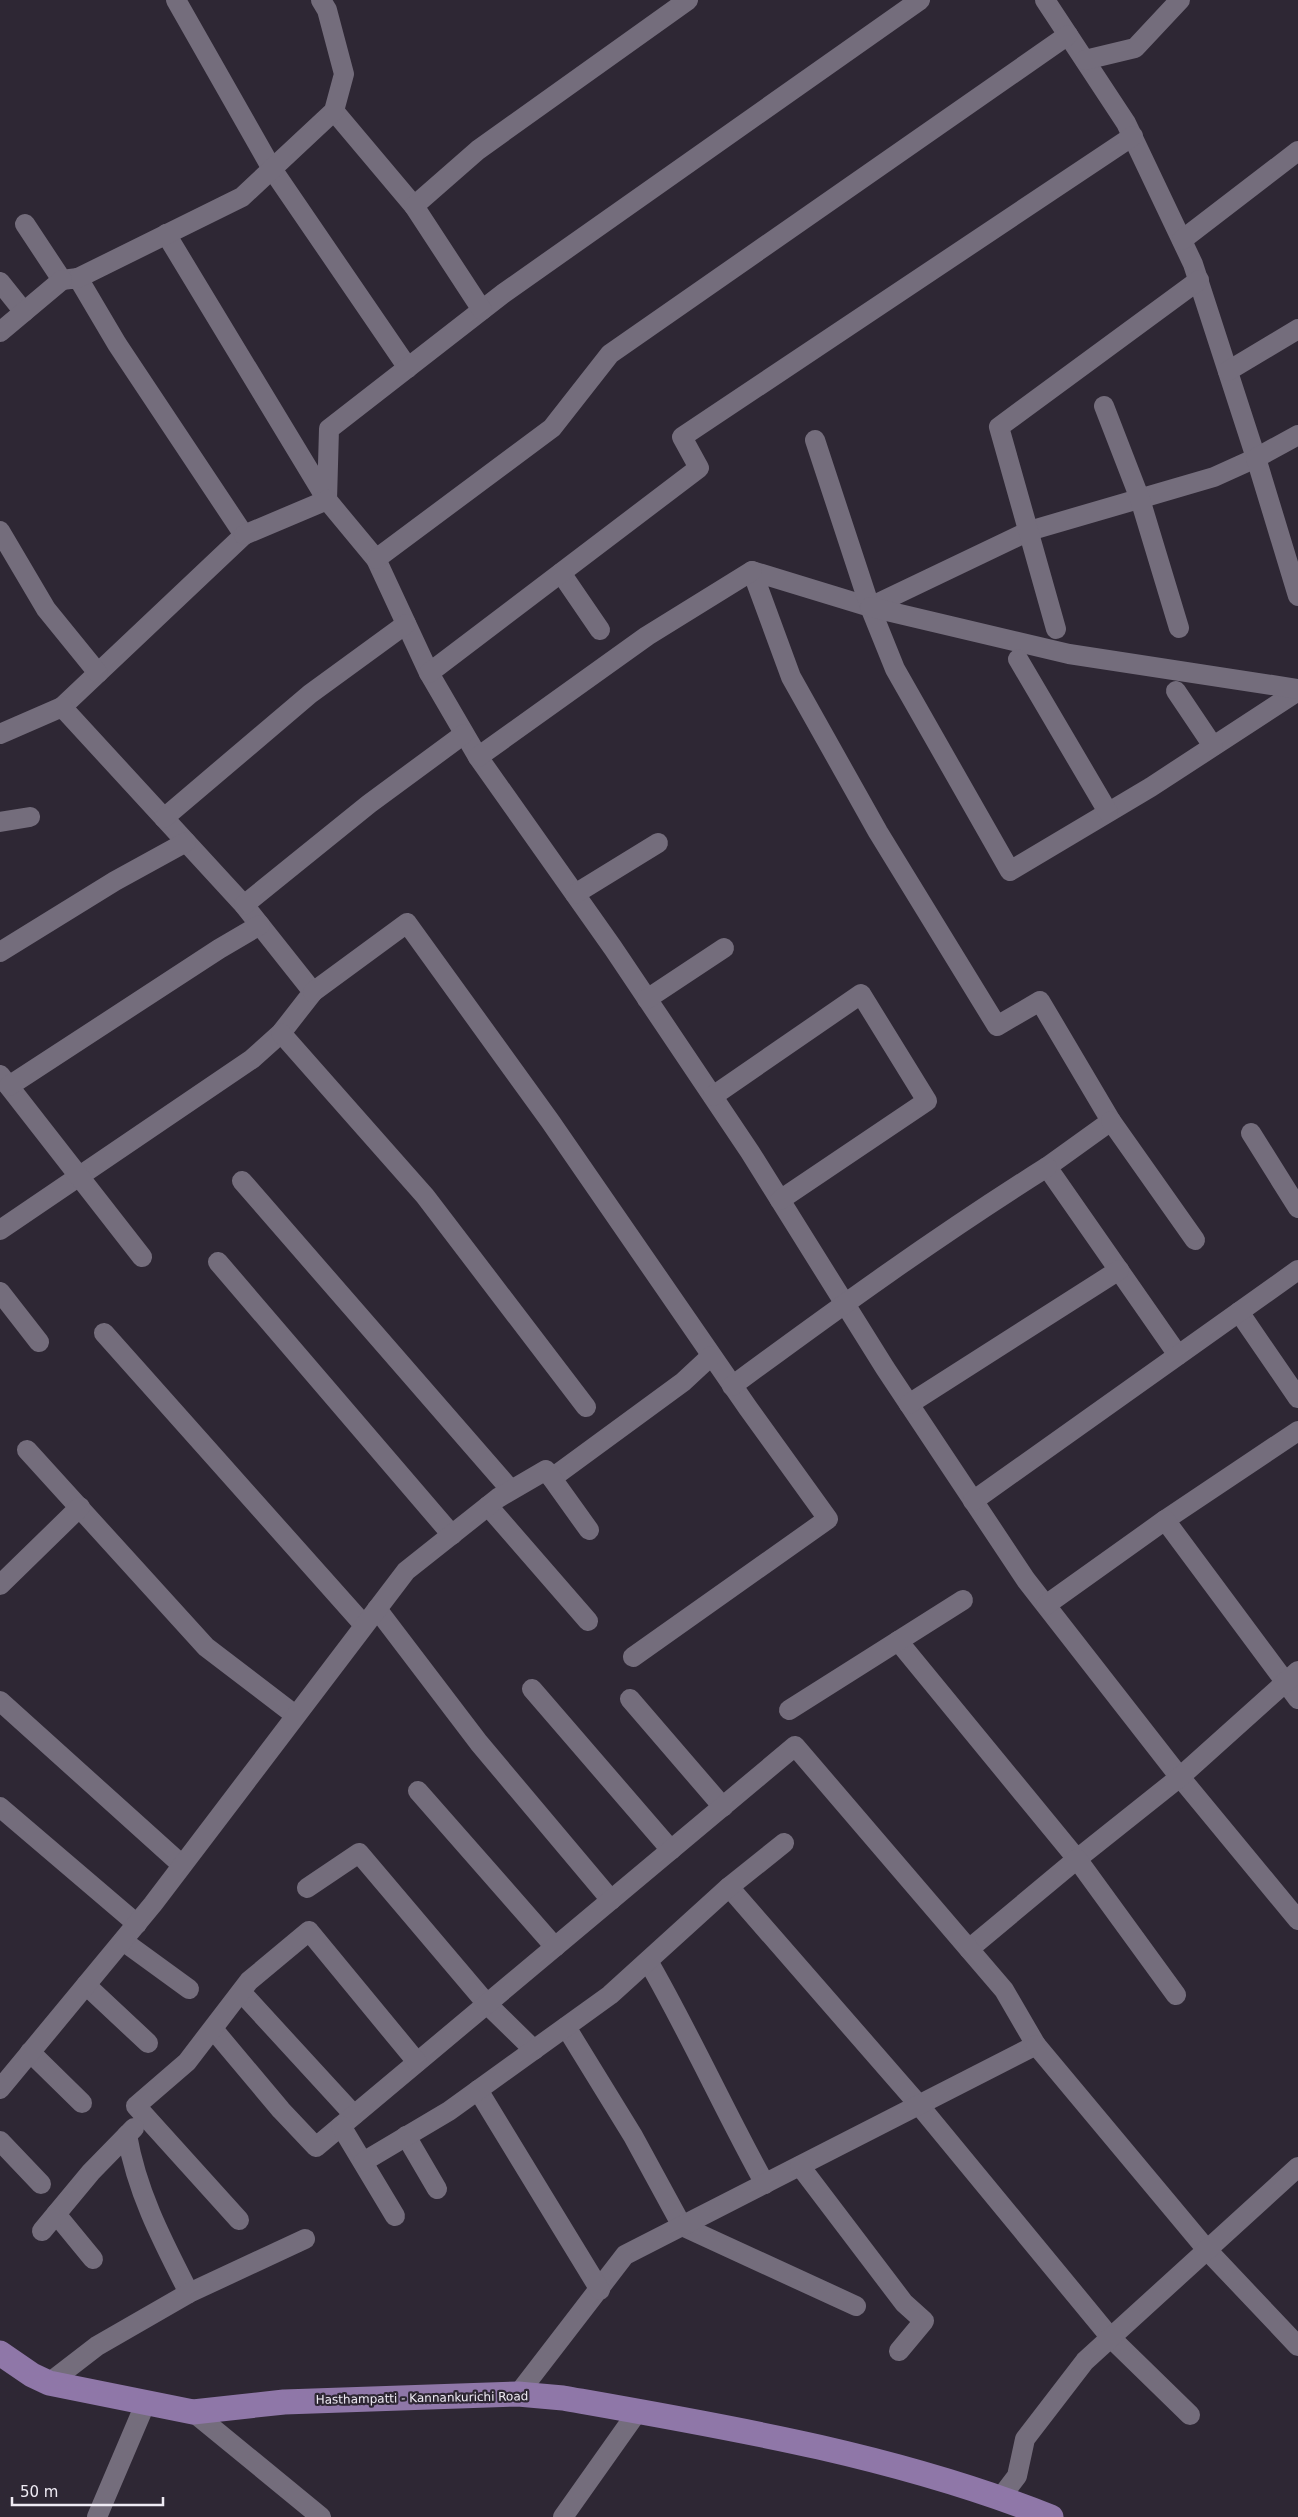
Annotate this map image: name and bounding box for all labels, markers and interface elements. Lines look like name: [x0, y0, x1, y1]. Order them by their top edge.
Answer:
street label: Hasthampatti - Kannankurichi Road: [316, 2389, 528, 2407]
scale bar: [12, 2474, 164, 2506]
text: 50 m: [20, 2483, 58, 2501]

